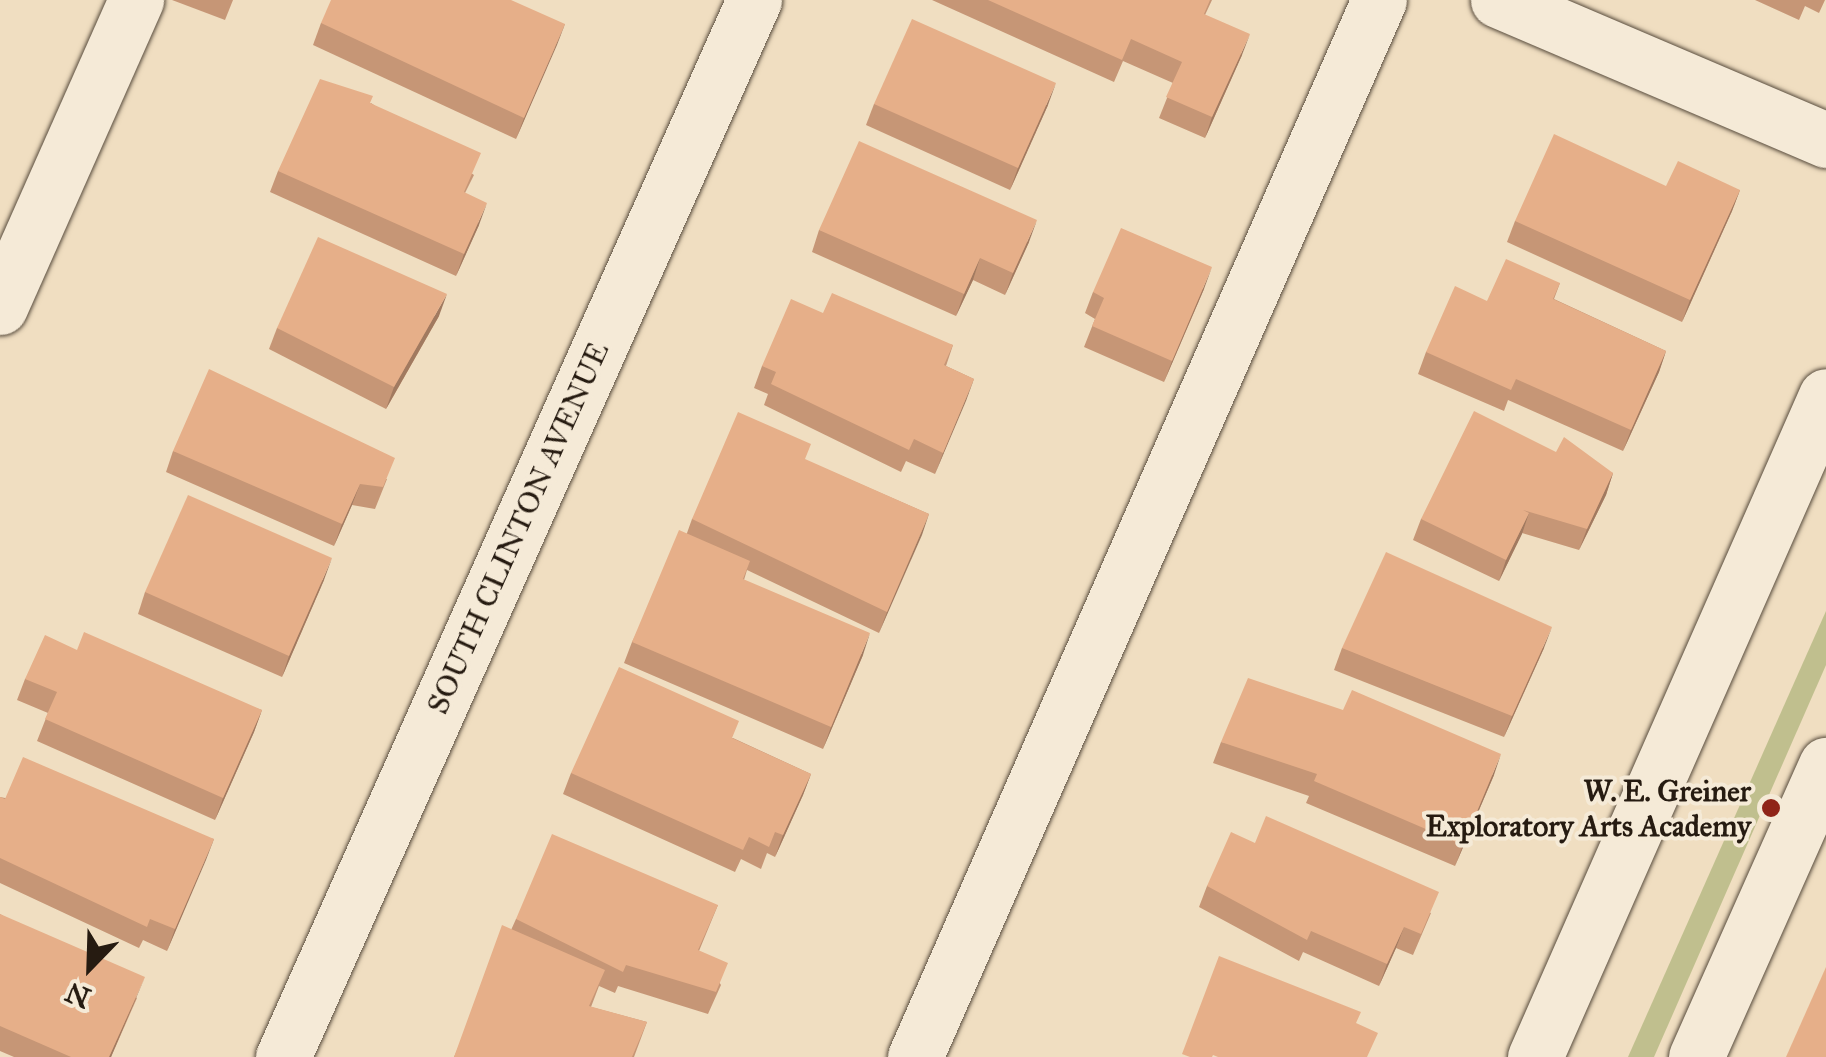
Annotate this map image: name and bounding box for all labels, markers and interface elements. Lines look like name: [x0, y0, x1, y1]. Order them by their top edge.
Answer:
street label: SOUTH CLINTON AVENUE: [420, 336, 616, 720]
place label: W. E. Greiner Exploratory Arts Academy: [1425, 773, 1751, 844]
marker: W. E. Greiner Exploratory Arts Academy: [1760, 797, 1782, 819]
north arrow: [40, 917, 140, 1017]
text: N: [60, 974, 96, 1016]

